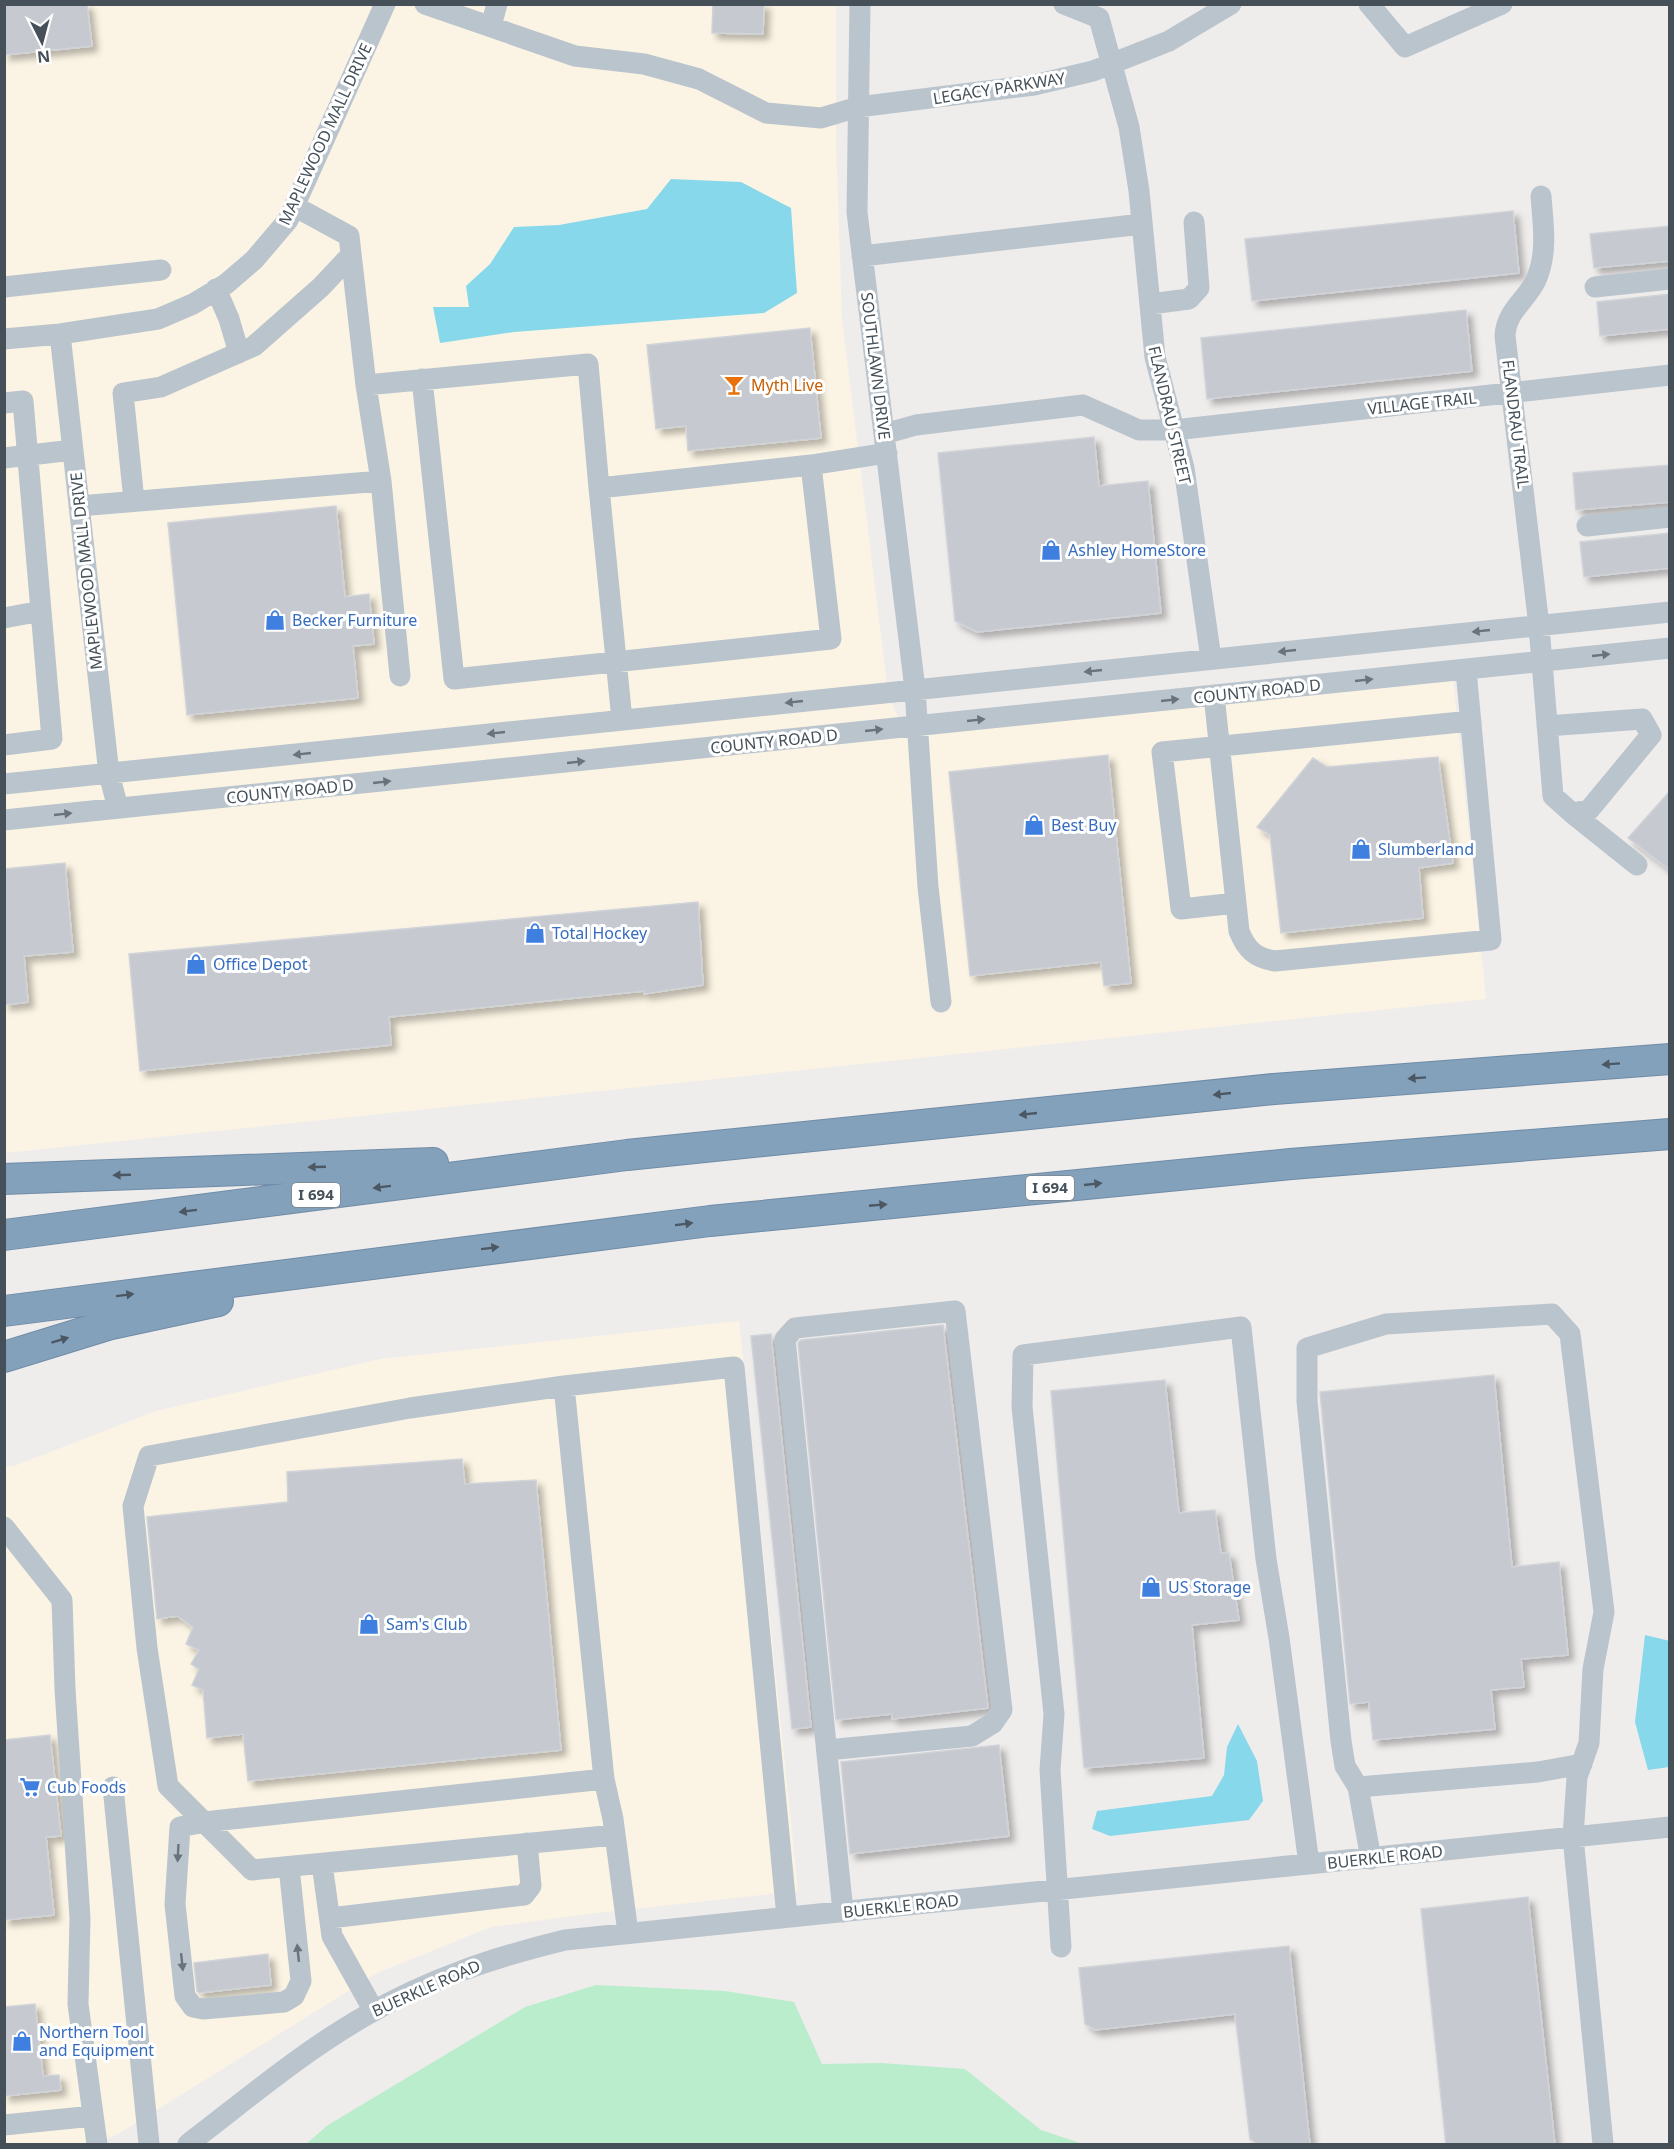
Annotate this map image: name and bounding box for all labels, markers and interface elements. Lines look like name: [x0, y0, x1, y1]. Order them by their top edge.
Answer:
north arrow: [12, 12, 72, 72]
street label: MAPLEWOOD MALL DRIVE: [273, 39, 377, 229]
text: N: [36, 45, 51, 69]
street label: LEGACY PARKWAY: [931, 67, 1068, 109]
street label: SOUTHLAWN DRIVE: [856, 291, 896, 441]
street label: FLANDRAU STREET: [1143, 344, 1197, 486]
street label: FLANDRAU TRAIL: [1497, 358, 1535, 490]
bar icon: Myth Live: [722, 373, 746, 397]
place label: Myth Live: [751, 374, 823, 396]
street label: VILLAGE TRAIL: [1367, 386, 1477, 420]
street label: MAPLEWOOD MALL DRIVE: [65, 471, 107, 671]
shop icon: Ashley HomeStore: [1039, 538, 1063, 562]
place label: Ashley HomeStore: [1068, 539, 1206, 561]
shop icon: Becker Furniture: [263, 608, 287, 632]
place label: Becker Furniture: [292, 609, 417, 631]
one-way arrow: [1471, 627, 1490, 636]
one-way arrow: [1277, 646, 1296, 656]
one-way arrow: [1592, 651, 1611, 660]
one-way arrow: [1084, 666, 1103, 676]
street label: COUNTY ROAD D: [1192, 673, 1322, 709]
one-way arrow: [1355, 675, 1374, 685]
one-way arrow: [1161, 695, 1180, 705]
one-way arrow: [785, 697, 804, 706]
one-way arrow: [967, 715, 986, 724]
street label: COUNTY ROAD D: [709, 723, 839, 759]
one-way arrow: [865, 725, 884, 735]
one-way arrow: [486, 728, 505, 738]
one-way arrow: [292, 749, 311, 759]
one-way arrow: [567, 757, 586, 767]
street label: COUNTY ROAD D: [225, 773, 355, 809]
one-way arrow: [373, 777, 392, 787]
one-way arrow: [53, 809, 72, 819]
shop icon: Best Buy: [1022, 813, 1046, 837]
place label: Best Buy: [1051, 814, 1117, 836]
shop icon: Slumberland: [1349, 837, 1373, 861]
place label: Slumberland: [1378, 838, 1474, 860]
shop icon: Total Hockey: [523, 921, 547, 945]
place label: Total Hockey: [552, 922, 648, 944]
shop icon: Office Depot: [184, 952, 208, 976]
place label: Office Depot: [213, 953, 308, 975]
one-way arrow: [1602, 1059, 1621, 1068]
one-way arrow: [1407, 1073, 1426, 1083]
one-way arrow: [1213, 1089, 1232, 1099]
one-way arrow: [1019, 1109, 1038, 1119]
one-way arrow: [308, 1163, 327, 1172]
one-way arrow: [113, 1170, 132, 1179]
road number: I 694: [1026, 1176, 1074, 1200]
one-way arrow: [1083, 1179, 1102, 1189]
one-way arrow: [372, 1182, 391, 1191]
road number: I 694: [292, 1183, 340, 1207]
one-way arrow: [868, 1200, 887, 1210]
one-way arrow: [179, 1207, 198, 1216]
one-way arrow: [674, 1219, 693, 1229]
one-way arrow: [481, 1244, 500, 1253]
one-way arrow: [116, 1291, 135, 1300]
one-way arrow: [51, 1335, 69, 1344]
shop icon: US Storage: [1139, 1575, 1163, 1599]
place label: US Storage: [1168, 1576, 1251, 1598]
shop icon: Sam's Club: [357, 1612, 381, 1636]
place label: Sam's Club: [386, 1613, 467, 1635]
supermarket icon: Cub Foods: [18, 1775, 42, 1799]
place label: Cub Foods: [47, 1776, 126, 1798]
street label: BUERKLE ROAD: [1326, 1840, 1444, 1874]
one-way arrow: [174, 1844, 183, 1863]
street label: BUERKLE ROAD: [842, 1889, 960, 1923]
one-way arrow: [293, 1944, 303, 1963]
one-way arrow: [177, 1953, 187, 1972]
street label: BUERKLE ROAD: [368, 1954, 484, 2022]
place label: Northern Tool and Equipment: [39, 2021, 154, 2061]
shop icon: Northern Tool and Equipment: [10, 2029, 34, 2053]

